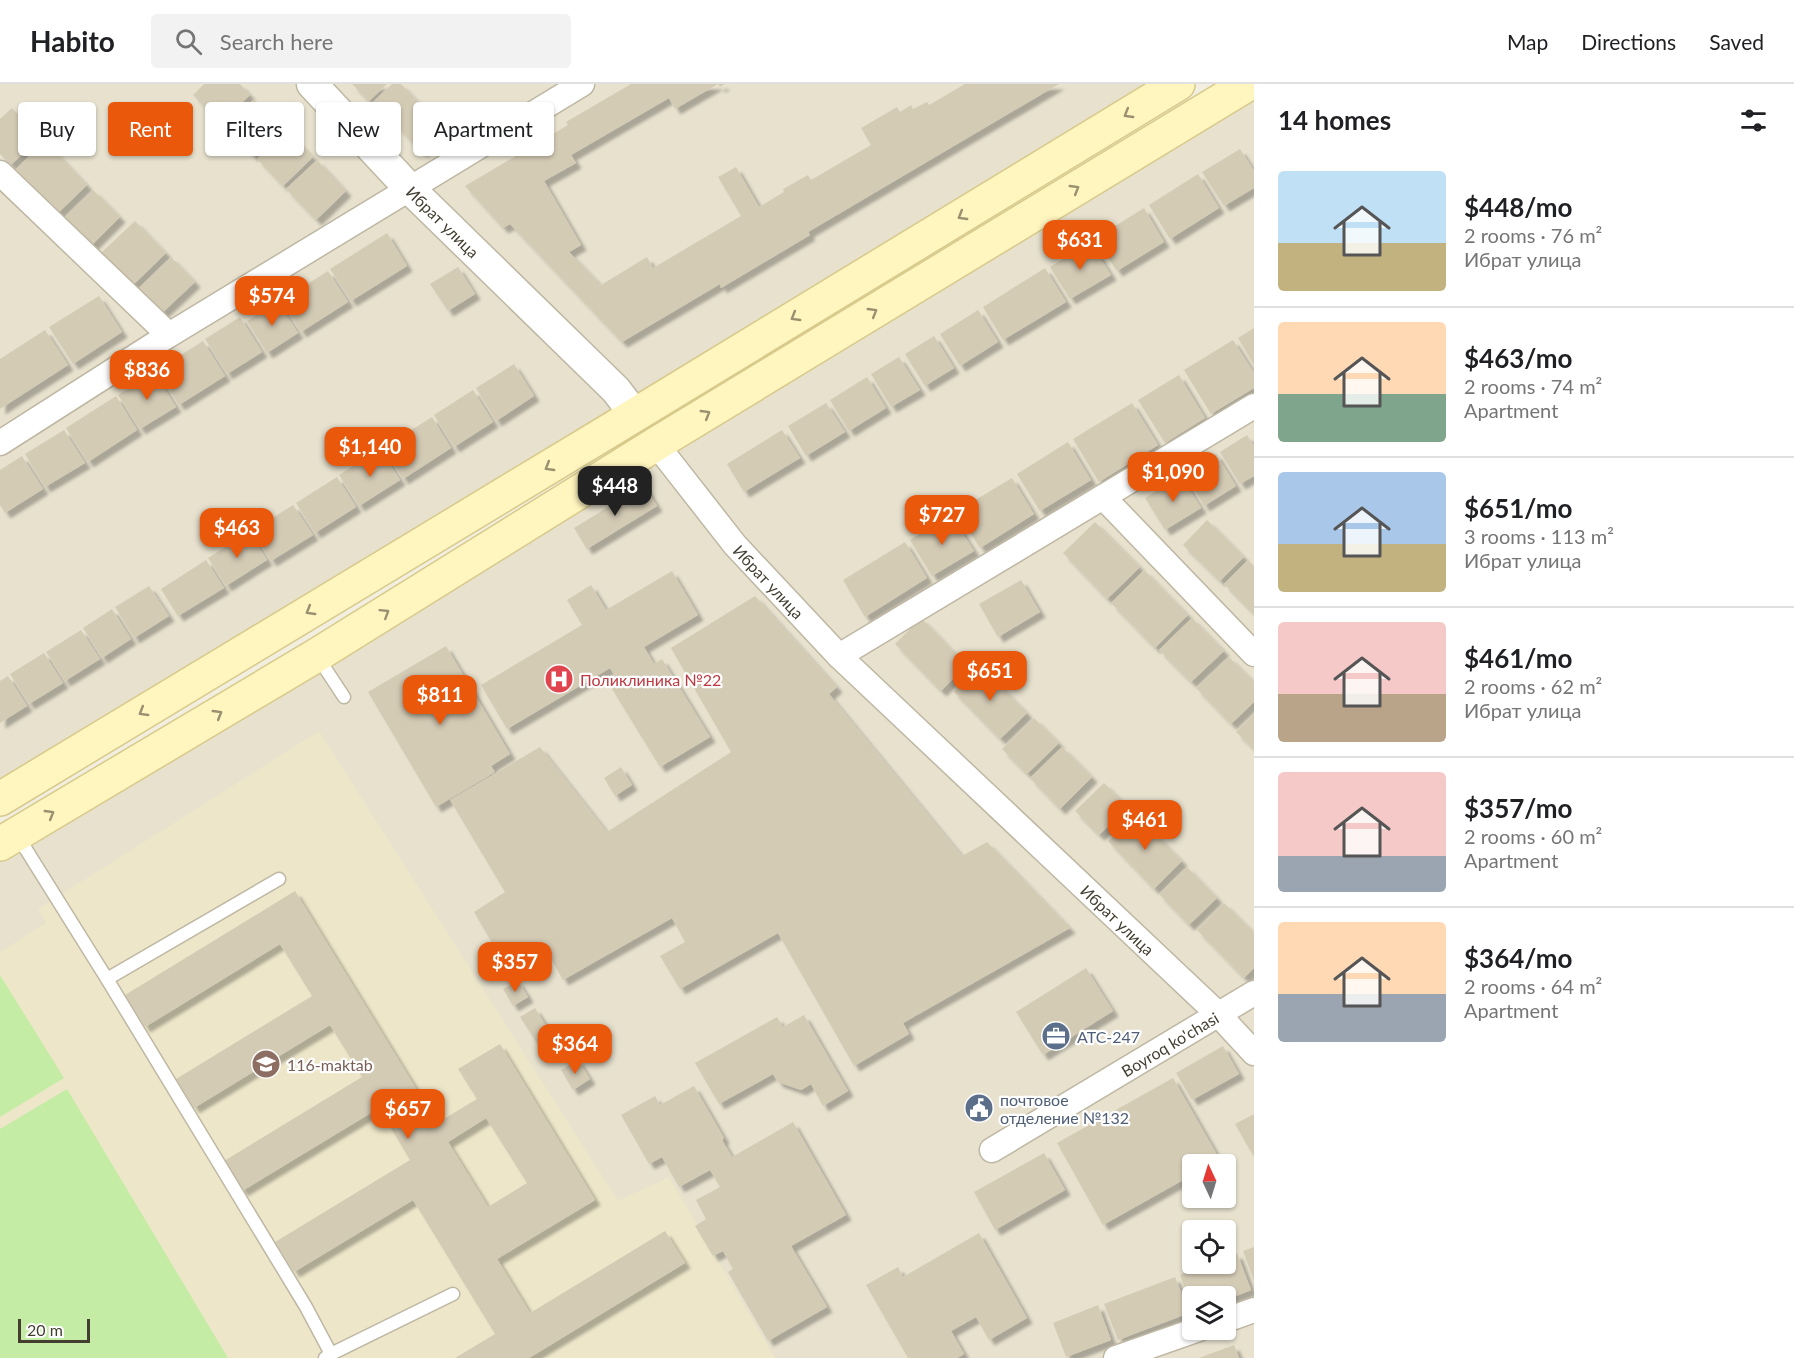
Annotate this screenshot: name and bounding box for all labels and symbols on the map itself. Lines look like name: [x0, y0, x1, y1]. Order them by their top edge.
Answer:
one-way arrow: [1124, 107, 1134, 119]
street label: Ибрат улица: [403, 182, 484, 261]
one-way arrow: [1069, 185, 1079, 197]
one-way arrow: [958, 208, 968, 220]
pin: $631: [1044, 220, 1116, 271]
pin: $574: [236, 276, 308, 327]
one-way arrow: [867, 308, 877, 320]
one-way arrow: [791, 310, 801, 322]
pin: $836: [111, 350, 183, 401]
one-way arrow: [700, 409, 710, 421]
pin: $1,140: [321, 427, 419, 478]
pin: $1,090: [1124, 452, 1222, 503]
one-way arrow: [545, 460, 555, 472]
pin: $448: [579, 466, 651, 517]
pin: $727: [906, 495, 978, 546]
pin: $463: [201, 508, 273, 559]
street label: Ибрат улица: [730, 541, 808, 622]
one-way arrow: [306, 604, 316, 616]
one-way arrow: [379, 609, 389, 621]
pin: $651: [954, 651, 1026, 702]
hospital icon: Поликлиника №22: [543, 663, 575, 695]
place label: Поликлиника №22: [580, 670, 721, 689]
pin: $811: [404, 675, 476, 726]
one-way arrow: [139, 705, 149, 717]
one-way arrow: [212, 710, 222, 722]
pin: $461: [1109, 800, 1181, 851]
one-way arrow: [44, 810, 54, 821]
street label: Ибрат улица: [1077, 880, 1159, 959]
pin: $357: [479, 942, 551, 993]
street label: Boyroq ko'chasi: [1118, 1007, 1221, 1080]
office icon: АТС-247: [1040, 1020, 1072, 1052]
pin: $364: [539, 1024, 611, 1075]
place label: АТС-247: [1077, 1027, 1140, 1046]
school or university icon: 116-maktab: [250, 1048, 282, 1080]
place label: 116-maktab: [287, 1055, 373, 1074]
pin: $657: [372, 1089, 444, 1140]
place label: почтовое отделение №132: [1000, 1090, 1129, 1127]
public building icon: почтовое отделение №132: [963, 1092, 995, 1124]
north arrow: [1182, 1154, 1236, 1208]
scale bar: [18, 1316, 90, 1344]

